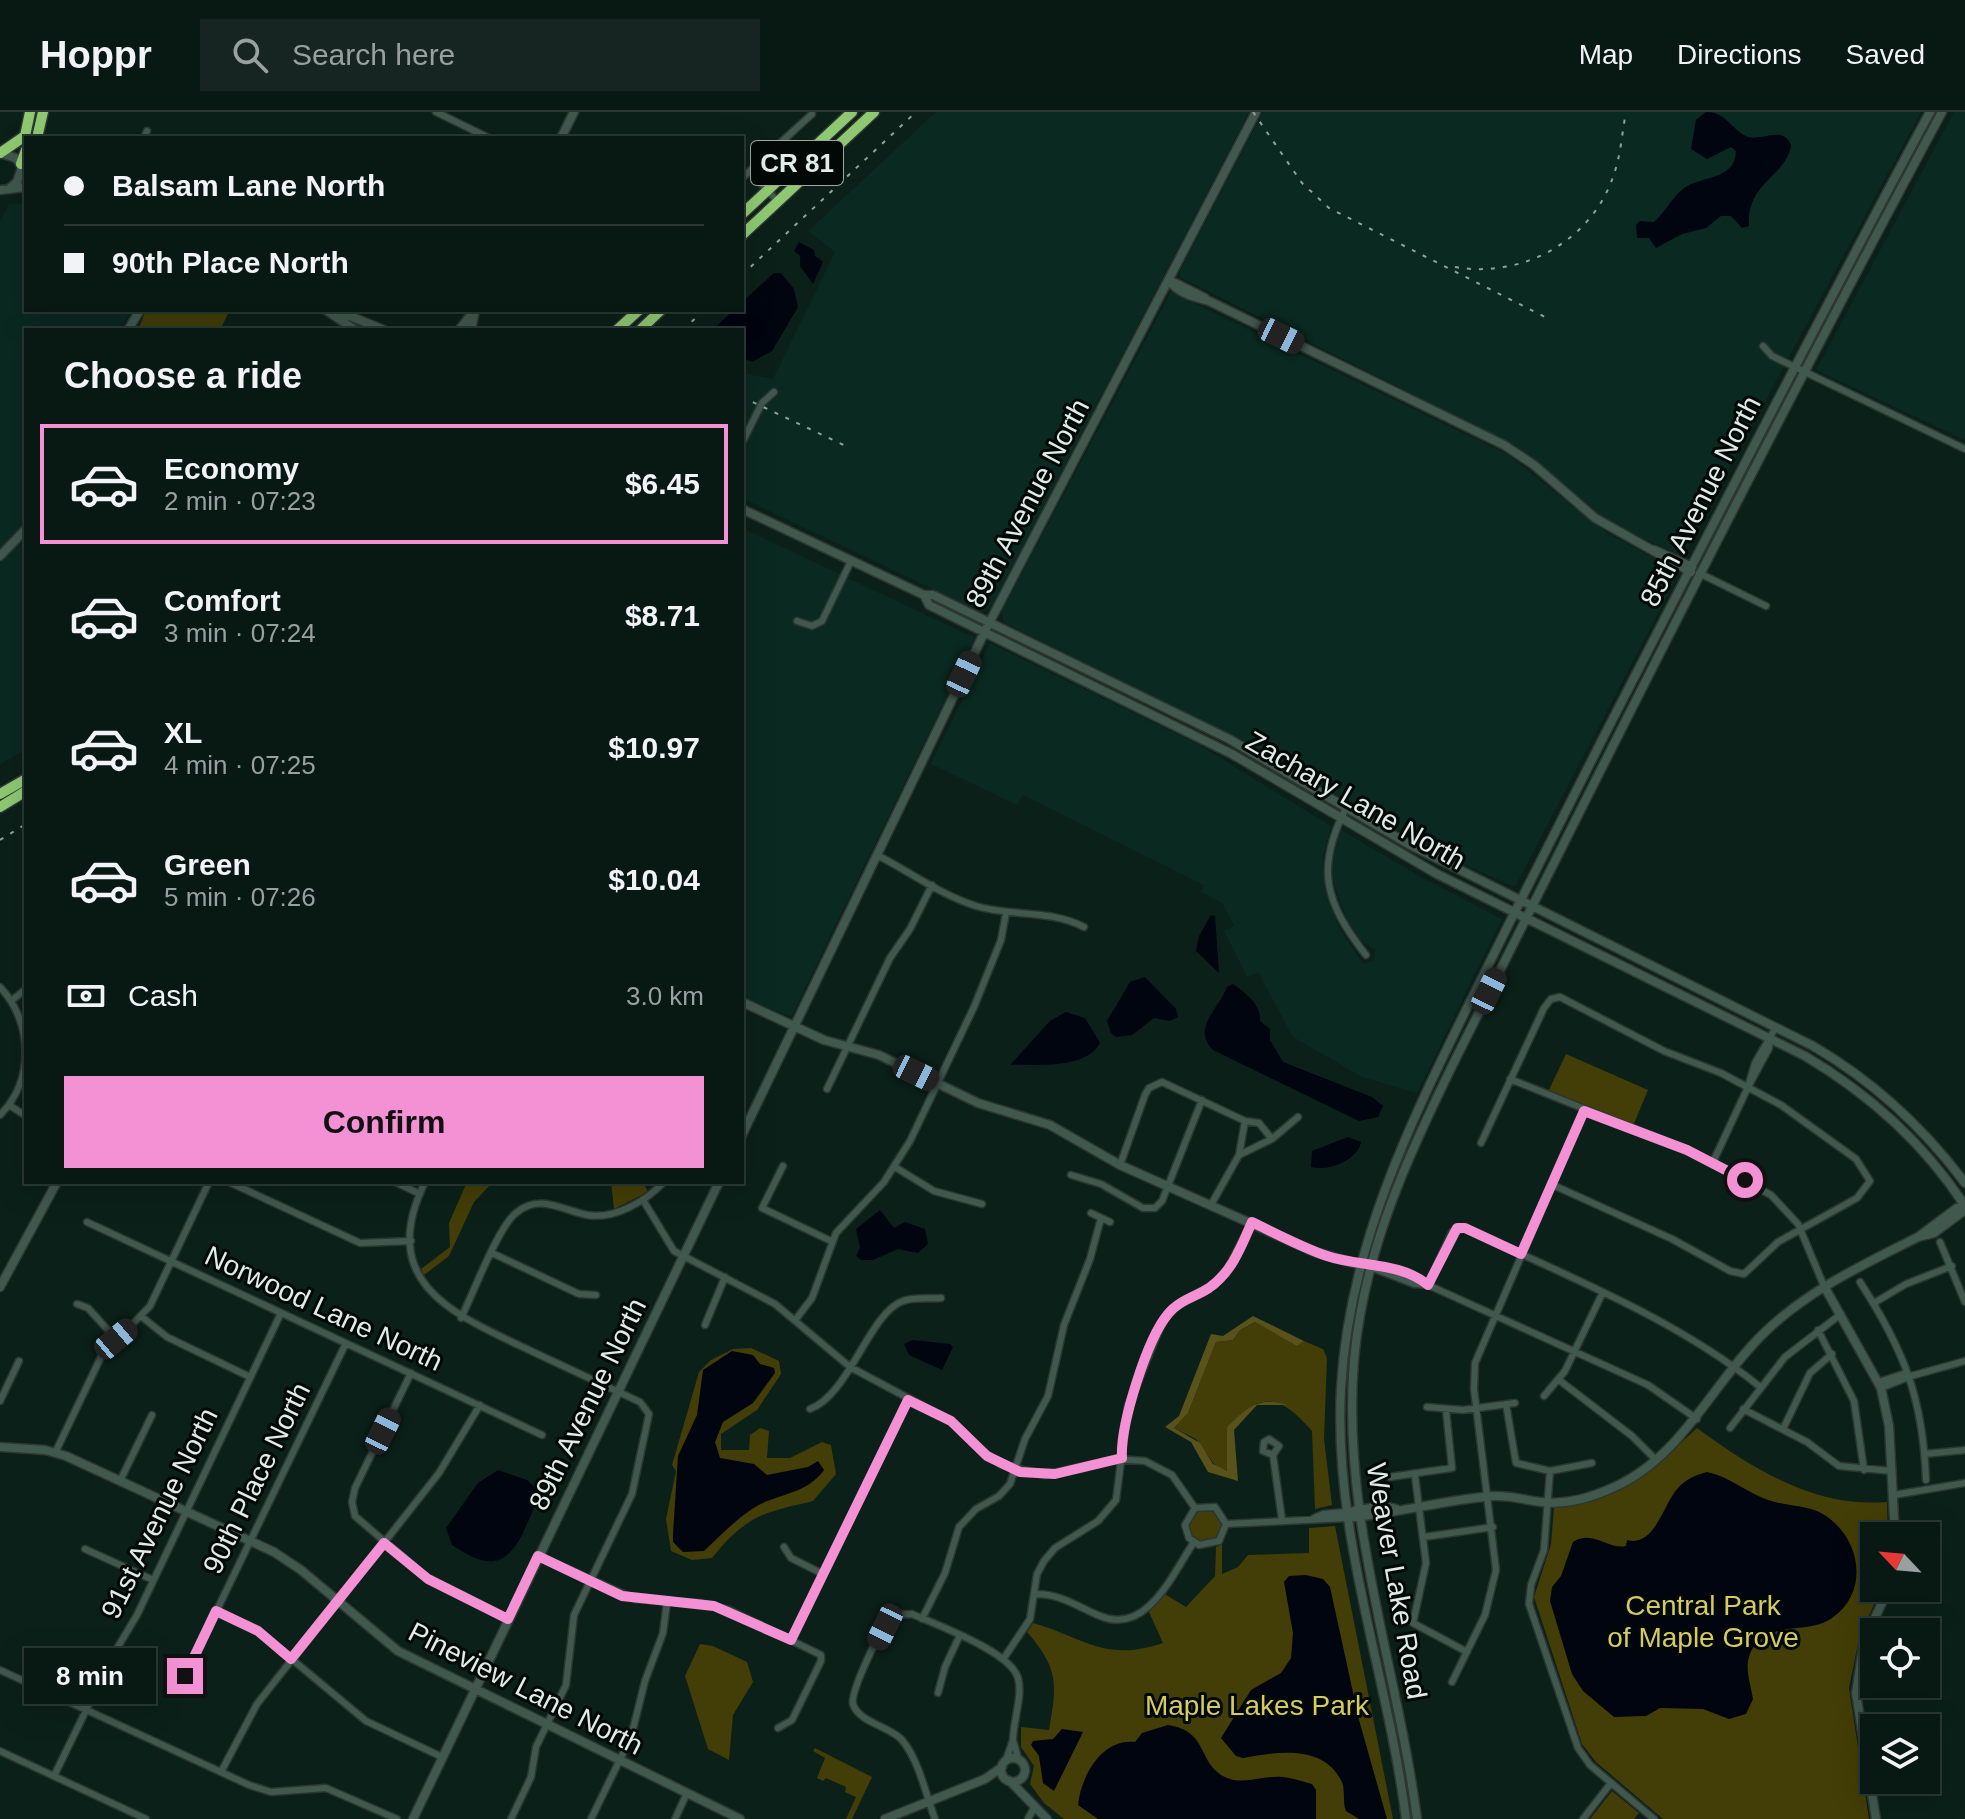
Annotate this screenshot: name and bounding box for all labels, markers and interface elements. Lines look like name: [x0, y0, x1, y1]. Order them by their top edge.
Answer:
search box: [200, 19, 760, 91]
icon: search: [228, 33, 272, 77]
text: Hoppr: [40, 34, 152, 76]
text: Search here: [292, 38, 455, 71]
text: Map: [1579, 39, 1633, 70]
text: Directions: [1677, 39, 1802, 70]
text: Saved: [1846, 39, 1925, 70]
road number: CR 81: [751, 141, 843, 185]
text: Balsam Lane North: [112, 169, 385, 202]
text: 90th Place North: [112, 246, 349, 279]
car: [1254, 315, 1308, 357]
text: Choose a ride: [64, 355, 302, 396]
street label: 85th Avenue North: [1634, 391, 1767, 611]
street label: 89th Avenue North: [959, 394, 1095, 613]
icon: car: [68, 448, 140, 520]
text: Economy: [164, 452, 299, 485]
text: $6.45: [625, 467, 700, 500]
text: 2 min · 07:23: [164, 486, 316, 516]
icon: car: [68, 580, 140, 652]
text: Comfort: [164, 584, 281, 617]
text: $8.71: [625, 599, 700, 632]
text: 3 min · 07:24: [164, 618, 316, 648]
car: [943, 647, 985, 701]
icon: car: [68, 712, 140, 784]
text: XL: [164, 716, 202, 749]
street label: Zachary Lane North: [1241, 725, 1471, 876]
text: $10.97: [608, 731, 700, 764]
text: 4 min · 07:25: [164, 750, 316, 780]
icon: car: [68, 844, 140, 916]
text: Green: [164, 848, 251, 881]
text: $10.04: [608, 863, 700, 896]
text: 5 min · 07:26: [164, 882, 316, 912]
car: [1468, 964, 1510, 1018]
icon: cash: [64, 974, 108, 1018]
text: Cash: [128, 979, 198, 1012]
text: 3.0 km: [626, 981, 704, 1011]
car: [889, 1052, 943, 1094]
button: Confirm: [64, 1076, 704, 1168]
route start: [1727, 1162, 1763, 1198]
street label: Norwood Lane North: [200, 1240, 447, 1377]
street label: 89th Avenue North: [523, 1293, 652, 1515]
car: [90, 1314, 142, 1364]
street label: 90th Place North: [197, 1378, 316, 1579]
street label: 91st Avenue North: [95, 1403, 224, 1623]
car: [362, 1404, 404, 1458]
street label: Weaver Lake Road: [1360, 1461, 1433, 1702]
north arrow: [1860, 1522, 1940, 1602]
map controls: [1860, 1522, 1940, 1794]
park label: Central Park of Maple Grove: [1607, 1590, 1799, 1653]
car: [864, 1600, 906, 1654]
street label: Pineview Lane North: [404, 1616, 648, 1761]
button: locate: [1860, 1618, 1940, 1698]
callout: 8 min: [25, 1648, 157, 1704]
route end: [167, 1658, 203, 1694]
text: 8 min: [56, 1661, 124, 1691]
park label: Maple Lakes Park: [1145, 1690, 1370, 1721]
button: layers: [1860, 1714, 1940, 1794]

